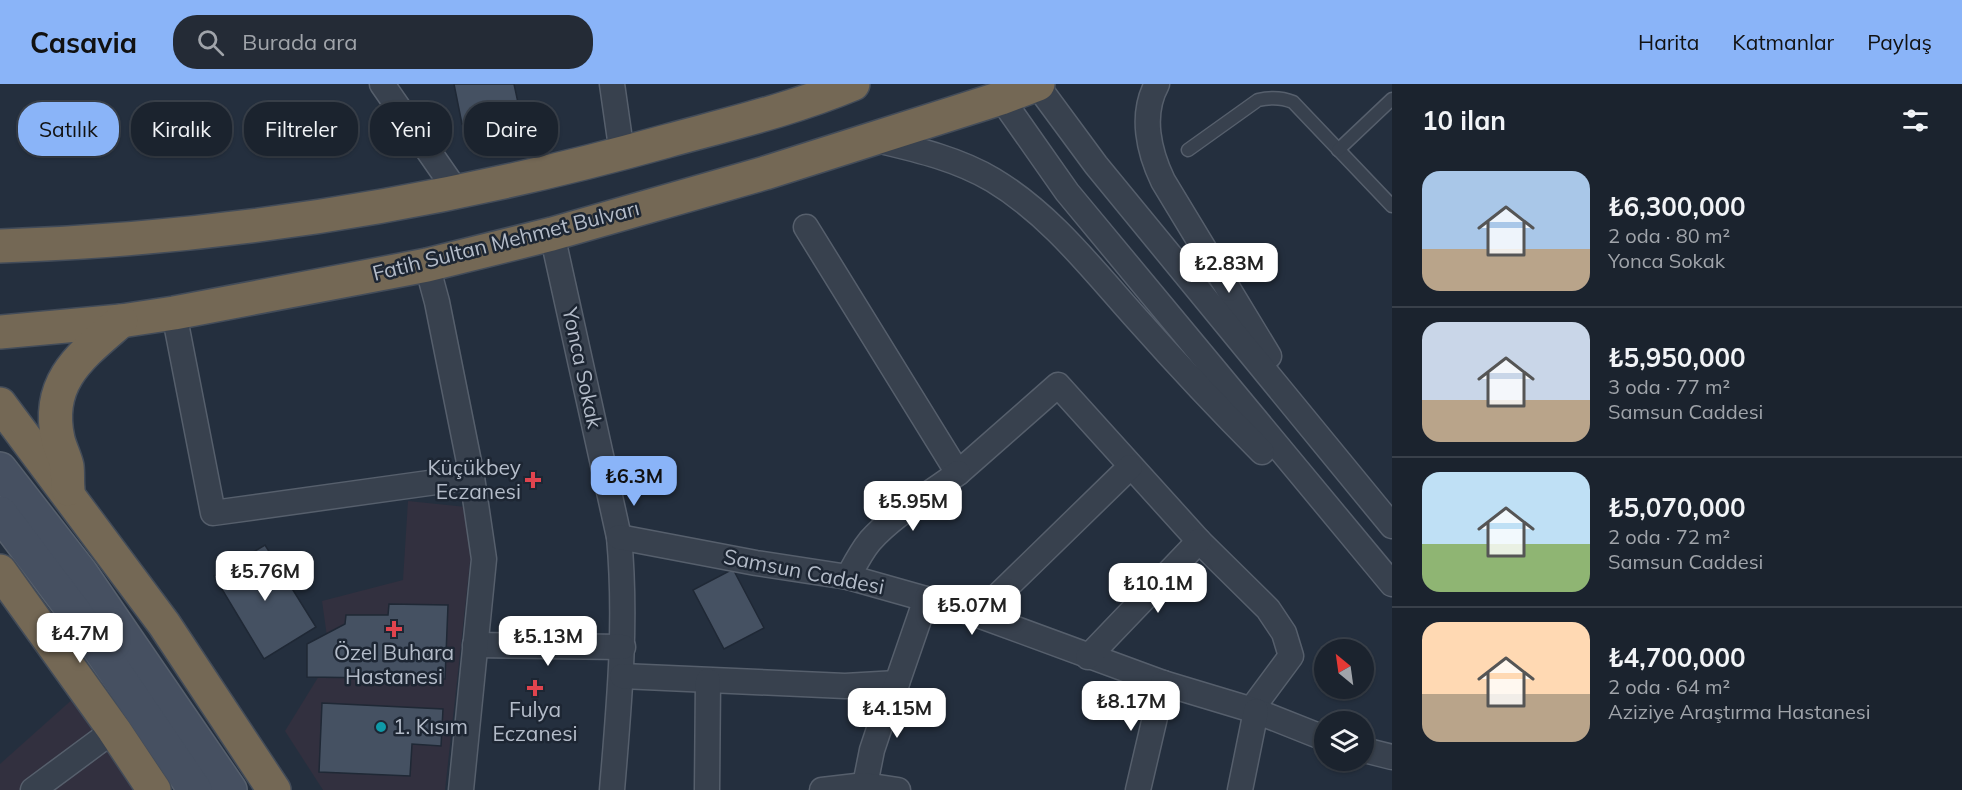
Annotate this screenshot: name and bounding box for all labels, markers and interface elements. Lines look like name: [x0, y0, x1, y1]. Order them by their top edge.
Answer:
search box: [173, 15, 593, 69]
text: Casavia: [30, 25, 137, 60]
icon: search: [194, 26, 227, 59]
text: Burada ara: [242, 28, 357, 56]
text: Harita: [1638, 29, 1699, 55]
text: Katmanlar: [1732, 29, 1834, 55]
text: Paylaş: [1867, 29, 1932, 55]
chip: Satılık: [18, 102, 119, 156]
chip: Kiralık: [131, 102, 232, 156]
chip: Filtreler: [244, 102, 358, 156]
chip: Yeni: [370, 102, 452, 156]
chip: Daire: [464, 102, 558, 156]
text: 10 ilan: [1422, 104, 1506, 137]
icon: filters: [1899, 104, 1932, 137]
text: ₺6,300,000: [1608, 190, 1746, 223]
street label: Fatih Sultan Mehmet Bulvarı: [370, 194, 642, 286]
icon: home: [1470, 195, 1542, 267]
text: 2 oda · 80 m²: [1608, 223, 1730, 248]
pin: ₺2.83M: [1180, 243, 1278, 294]
text: Yonca Sokak: [1608, 248, 1725, 273]
text: ₺2.83M: [1194, 250, 1264, 275]
street label: Yonca Sokak: [557, 304, 609, 431]
text: ₺5,950,000: [1608, 341, 1746, 374]
icon: home: [1470, 346, 1542, 418]
text: 3 oda · 77 m²: [1608, 374, 1730, 399]
text: Samsun Caddesi: [1608, 399, 1763, 424]
place label: Küçükbey Eczanesi: [427, 454, 521, 504]
pin: ₺6.3M: [592, 456, 676, 507]
text: ₺6.3M: [605, 463, 663, 488]
marker: Küçükbey Eczanesi: [526, 473, 540, 487]
pin: ₺5.95M: [864, 481, 962, 532]
text: ₺5.95M: [878, 488, 948, 513]
text: ₺5,070,000: [1608, 491, 1746, 524]
icon: home: [1470, 496, 1542, 568]
text: 2 oda · 72 m²: [1608, 524, 1730, 549]
street label: Samsun Caddesi: [722, 543, 887, 599]
text: Samsun Caddesi: [1608, 549, 1763, 574]
pin: ₺5.76M: [216, 551, 314, 602]
text: ₺5.76M: [230, 558, 300, 583]
pin: ₺10.1M: [1109, 563, 1207, 614]
text: ₺10.1M: [1123, 570, 1193, 595]
pin: ₺5.07M: [923, 585, 1021, 636]
text: ₺5.07M: [937, 592, 1007, 617]
pin: ₺4.7M: [38, 613, 122, 664]
pin: ₺5.13M: [499, 616, 597, 667]
text: ₺4.7M: [51, 620, 109, 645]
marker: Özel Buhara Hastanesi: [385, 620, 403, 638]
text: ₺5.13M: [513, 623, 583, 648]
place label: Özel Buhara Hastanesi: [334, 639, 454, 689]
north arrow: [1314, 639, 1374, 699]
map controls: [1314, 639, 1374, 771]
text: ₺4,700,000: [1608, 641, 1746, 674]
icon: home: [1470, 646, 1542, 718]
text: 2 oda · 64 m²: [1608, 674, 1730, 699]
marker: Fulya Eczanesi: [528, 681, 542, 695]
pin: ₺8.17M: [1082, 681, 1180, 732]
pin: ₺4.15M: [848, 688, 946, 739]
text: ₺8.17M: [1096, 688, 1166, 713]
text: ₺4.15M: [862, 695, 932, 720]
place label: Fulya Eczanesi: [492, 696, 578, 746]
text: Aziziye Araştırma Hastanesi: [1608, 699, 1870, 724]
button: layers: [1314, 711, 1374, 771]
place label: 1. Kısım: [393, 713, 468, 739]
marker: 1. Kısım: [374, 720, 388, 734]

